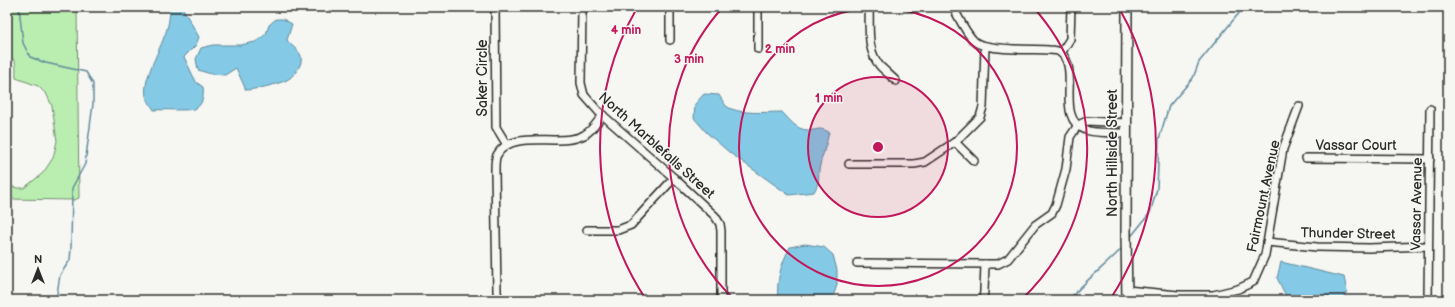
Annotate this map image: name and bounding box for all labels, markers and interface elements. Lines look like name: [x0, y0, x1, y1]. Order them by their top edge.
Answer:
text: 4 min: [611, 23, 641, 38]
street label: Saker Circle: [474, 40, 491, 116]
text: 2 min: [765, 42, 795, 57]
text: 3 min: [674, 52, 704, 67]
street label: North Hillside Street: [1104, 88, 1121, 217]
street label: North Marblefalls Street: [595, 89, 719, 203]
text: 1 min: [815, 91, 843, 106]
street label: Vassar Court: [1315, 137, 1397, 154]
street label: Fairmount Avenue: [1243, 138, 1284, 254]
centre of rings: [871, 140, 885, 154]
street label: Vassar Avenue: [1407, 157, 1426, 251]
street label: Thunder Street: [1300, 224, 1396, 243]
north arrow: [18, 249, 58, 289]
text: N: [34, 253, 42, 266]

